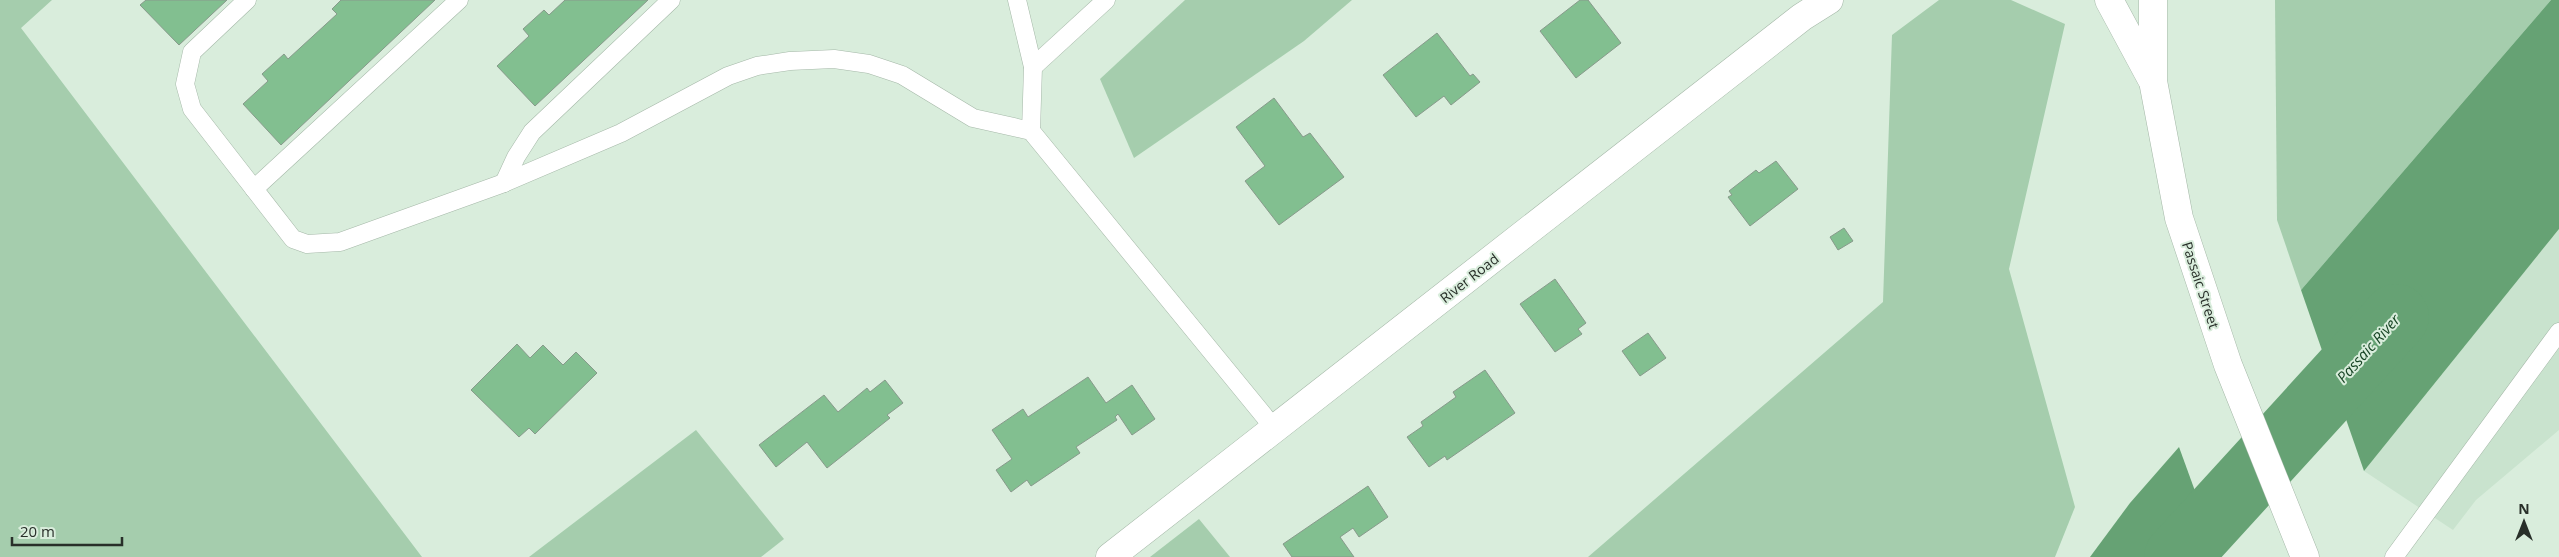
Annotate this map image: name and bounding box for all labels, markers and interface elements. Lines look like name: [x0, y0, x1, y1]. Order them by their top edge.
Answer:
street label: Passaic Street: [2178, 239, 2224, 331]
street label: River Road: [1436, 249, 1502, 307]
water label: Passaic River: [2332, 309, 2405, 386]
north arrow: [2499, 497, 2549, 547]
text: N: [2518, 499, 2530, 518]
scale bar: [12, 514, 122, 546]
text: 20 m: [20, 521, 55, 541]

